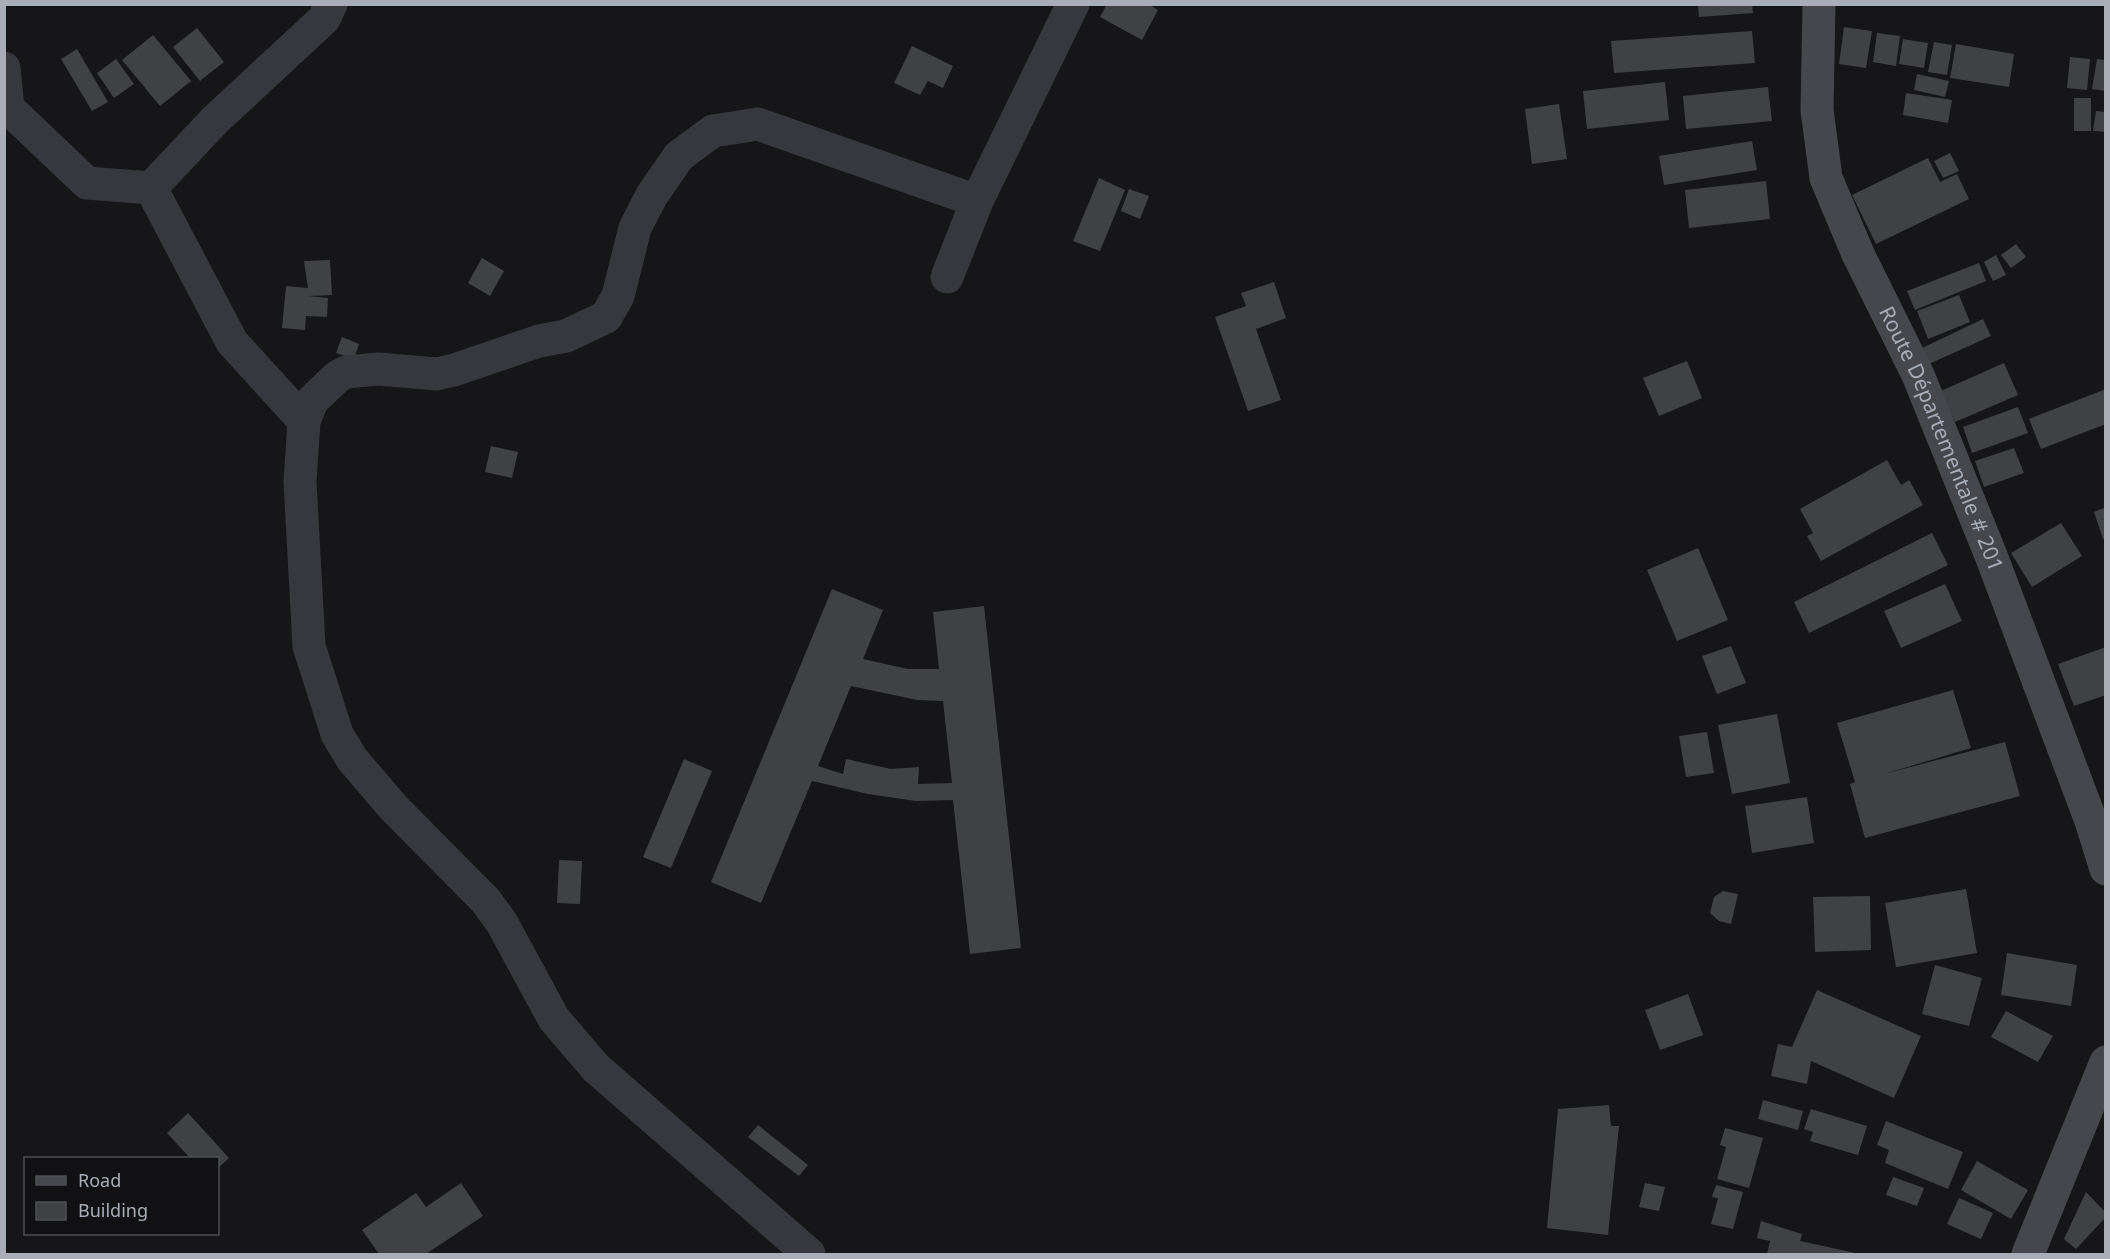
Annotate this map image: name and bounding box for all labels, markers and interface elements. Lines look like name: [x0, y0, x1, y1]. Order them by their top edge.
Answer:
street label: Route Départementale # 201: [1873, 301, 2011, 575]
legend: [24, 1157, 219, 1235]
text: Road: [78, 1168, 121, 1192]
text: Building: [78, 1198, 148, 1222]

